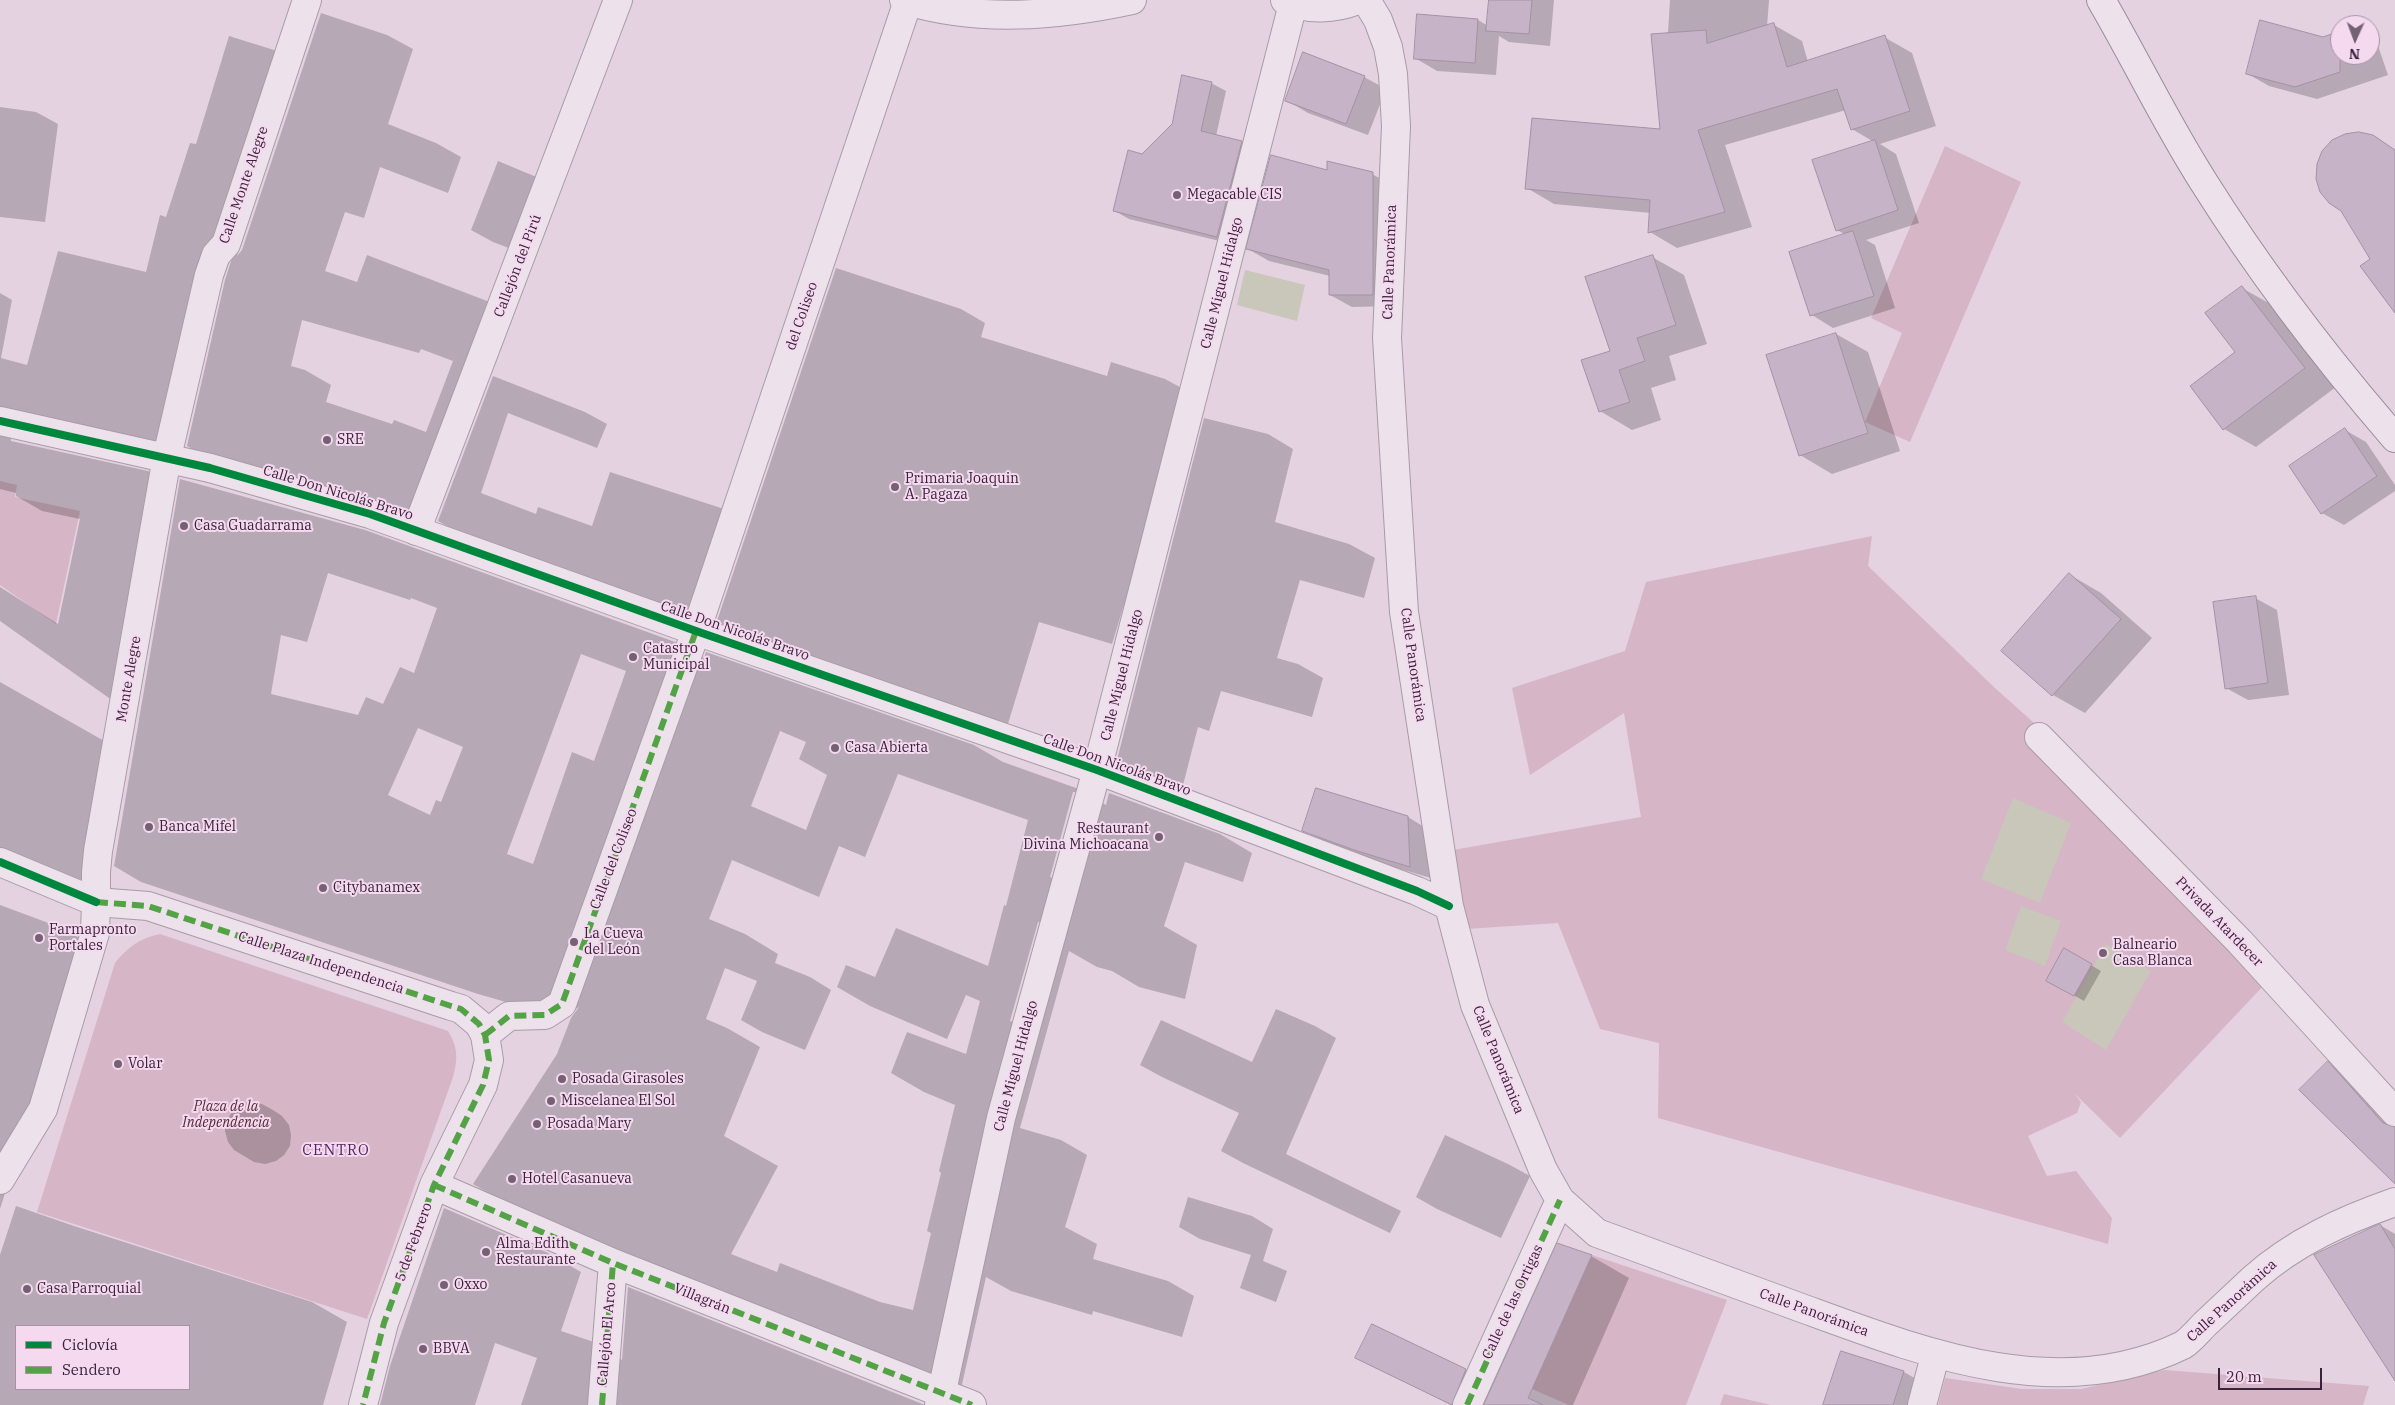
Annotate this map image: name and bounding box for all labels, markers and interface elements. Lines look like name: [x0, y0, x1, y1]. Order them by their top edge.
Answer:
north arrow: [2330, 15, 2380, 65]
text: N: [2349, 45, 2360, 63]
street label: Calle Monte Alegre: [216, 124, 272, 246]
place label: Megacable CIS: [1187, 187, 1282, 203]
marker: Megacable CIS: [1171, 189, 1183, 201]
street label: Calle Panorámica: [1380, 204, 1400, 320]
street label: Callejón del Pirú: [491, 212, 545, 320]
street label: Calle Miguel Hidalgo: [1198, 216, 1246, 350]
street label: del Coliseo: [782, 280, 822, 352]
place label: SRE: [337, 432, 364, 448]
marker: SRE: [321, 434, 333, 446]
street label: Calle Don Nicolás Bravo: [261, 462, 415, 524]
place label: Primaria Joaquin A. Pagaza: [905, 471, 1019, 504]
marker: Primaria Joaquin A. Pagaza: [889, 481, 901, 493]
place label: Casa Guadarrama: [194, 518, 312, 534]
marker: Casa Guadarrama: [178, 520, 190, 532]
street label: Calle Don Nicolás Bravo: [658, 598, 812, 664]
street label: Calle Panorámica: [1397, 607, 1429, 723]
street label: Calle Miguel Hidalgo: [1098, 608, 1146, 742]
street label: Monte Alegre: [113, 635, 145, 723]
place label: Catastro Municipal: [643, 641, 709, 674]
marker: Catastro Municipal: [627, 651, 639, 663]
street label: Calle Don Nicolás Bravo: [1041, 730, 1193, 800]
place label: Casa Abierta: [845, 740, 928, 756]
marker: Casa Abierta: [829, 742, 841, 754]
street label: Calle del Coliseo: [587, 806, 641, 912]
place label: Banca Mifel: [159, 819, 236, 835]
marker: Banca Mifel: [143, 821, 155, 833]
place label: Restaurant Divina Michoacana: [1023, 821, 1149, 854]
marker: Restaurant Divina Michoacana: [1153, 831, 1165, 843]
street label: Privada Atardecer: [2172, 874, 2266, 970]
place label: Citybanamex: [333, 880, 420, 896]
marker: Citybanamex: [317, 882, 329, 894]
place label: Farmapronto Portales: [49, 922, 136, 954]
place label: La Cueva del León: [584, 926, 643, 959]
street label: Calle Plaza Independencia: [236, 928, 406, 998]
marker: Farmapronto Portales: [33, 932, 45, 944]
marker: La Cueva del León: [568, 936, 580, 948]
place label: Balneario Casa Blanca: [2113, 937, 2192, 970]
marker: Balneario Casa Blanca: [2097, 947, 2109, 959]
street label: Calle Miguel Hidalgo: [990, 999, 1042, 1133]
street label: Calle Panorámica: [1469, 1003, 1527, 1117]
place label: Volar: [128, 1056, 162, 1072]
marker: Volar: [112, 1058, 124, 1070]
place label: Posada Girasoles: [572, 1071, 684, 1087]
marker: Posada Girasoles: [556, 1073, 568, 1085]
place label: Miscelanea El Sol: [561, 1093, 675, 1109]
marker: Miscelanea El Sol: [545, 1095, 557, 1107]
park label: Plaza de la Independencia: [182, 1099, 270, 1132]
place label: Posada Mary: [547, 1116, 631, 1132]
marker: Posada Mary: [531, 1118, 543, 1130]
district label: CENTRO: [302, 1142, 370, 1160]
place label: Hotel Casanueva: [522, 1171, 632, 1187]
marker: Hotel Casanueva: [506, 1173, 518, 1185]
street label: 5 de Febrero: [392, 1200, 436, 1284]
place label: Alma Edith Restaurante: [496, 1236, 576, 1268]
street label: Calle de las Ortigas: [1479, 1242, 1547, 1362]
marker: Alma Edith Restaurante: [480, 1246, 492, 1258]
street label: Calle Panorámica: [2184, 1256, 2280, 1346]
place label: Oxxo: [454, 1277, 487, 1293]
marker: Oxxo: [438, 1279, 450, 1291]
street label: Villagrán: [671, 1280, 733, 1318]
place label: Casa Parroquial: [37, 1281, 141, 1297]
street label: Callejón El Arco: [594, 1281, 620, 1387]
marker: Casa Parroquial: [21, 1283, 33, 1295]
street label: Calle Panorámica: [1757, 1285, 1871, 1341]
legend: [15, 1325, 190, 1390]
text: Ciclovía: [62, 1335, 118, 1354]
place label: BBVA: [433, 1341, 470, 1357]
marker: BBVA: [417, 1343, 429, 1355]
scale bar: [2220, 1358, 2324, 1390]
text: Sendero: [62, 1360, 121, 1379]
text: 20 m: [2226, 1367, 2262, 1386]

